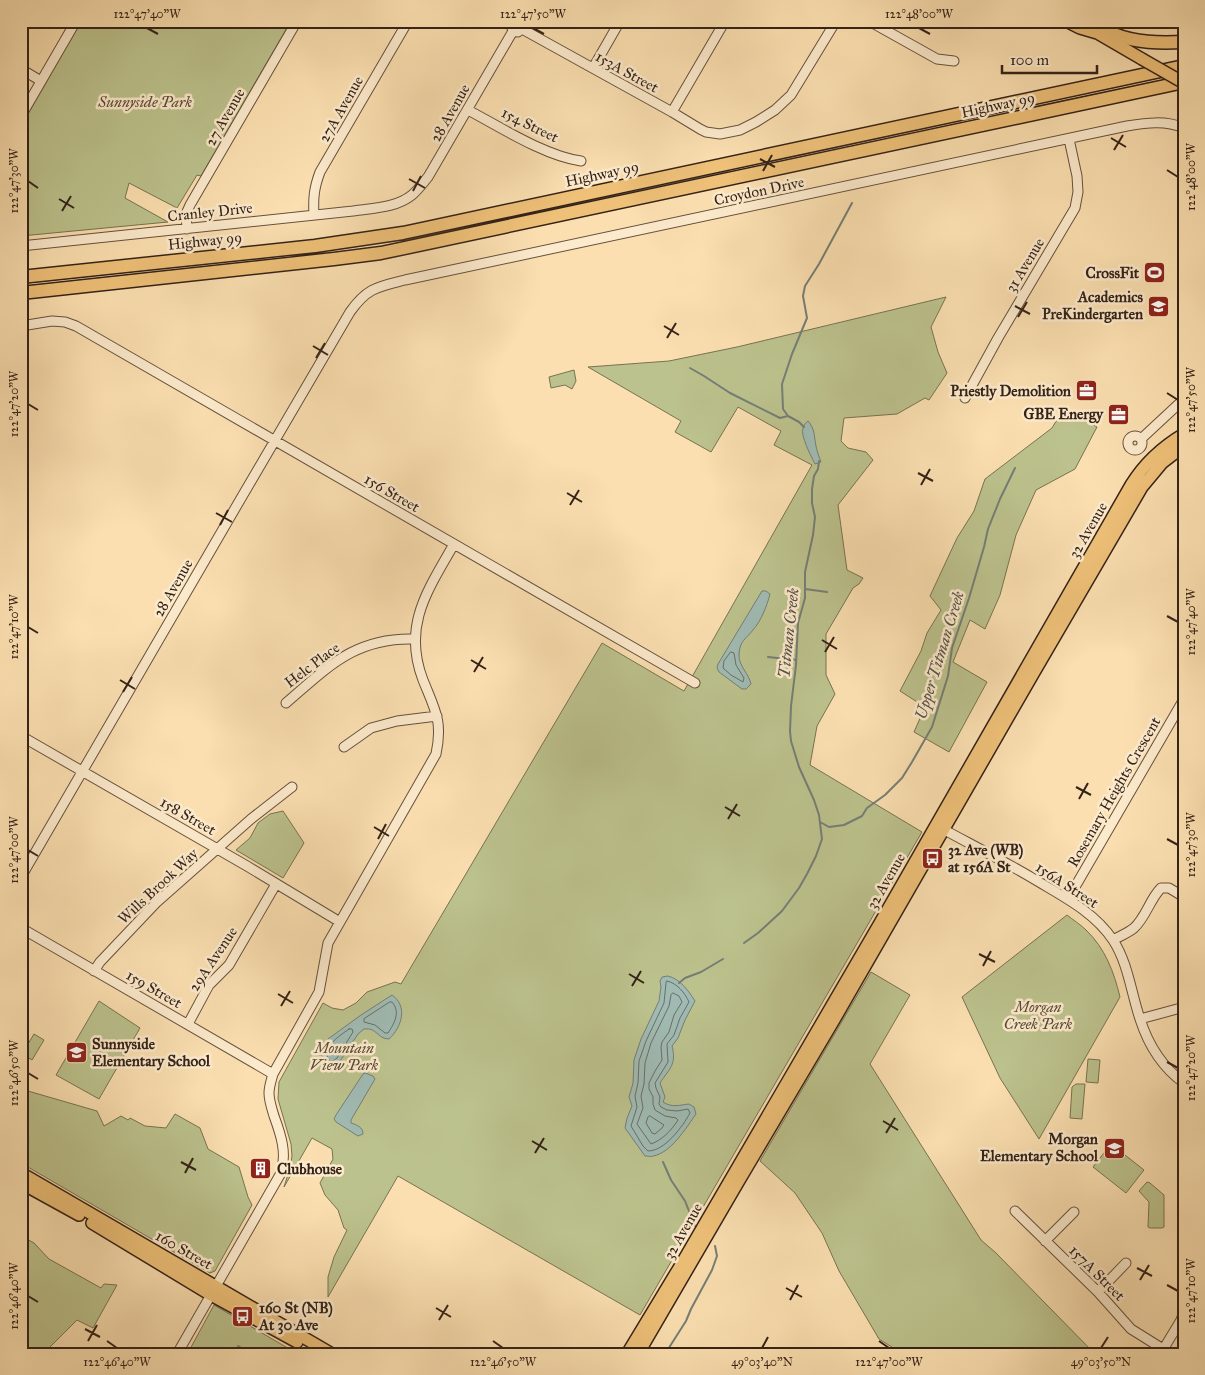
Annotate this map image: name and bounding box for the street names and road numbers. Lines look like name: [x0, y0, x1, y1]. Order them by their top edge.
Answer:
street label: 153A Street: [592, 47, 662, 97]
street label: 27A Avenue: [315, 73, 367, 145]
street label: 28 Avenue: [426, 81, 474, 145]
street label: 27 Avenue: [201, 85, 249, 149]
street label: Highway 99: [960, 88, 1036, 122]
street label: 154 Street: [499, 103, 562, 147]
street label: Highway 99: [564, 157, 640, 191]
street label: Croydon Drive: [712, 173, 806, 209]
street label: Cranley Drive: [167, 199, 253, 225]
street label: Highway 99: [167, 228, 243, 254]
street label: 31 Avenue: [1002, 235, 1048, 295]
street label: 156 Street: [361, 470, 423, 516]
street label: 32 Avenue: [1065, 499, 1111, 561]
street label: 28 Avenue: [149, 556, 197, 620]
street label: Helc Place: [281, 638, 343, 692]
street label: Rosemary Heights Crescent: [1064, 713, 1165, 870]
street label: 158 Street: [157, 793, 220, 839]
street label: Wills Brook Way: [114, 844, 202, 928]
street label: 32 Avenue: [863, 850, 909, 912]
street label: 156A Street: [1032, 858, 1102, 912]
street label: 29A Avenue: [185, 923, 241, 995]
street label: 159 Street: [123, 966, 186, 1012]
street label: 32 Avenue: [660, 1200, 706, 1262]
street label: 160 Street: [152, 1227, 216, 1274]
street label: 157A Street: [1065, 1241, 1129, 1305]

